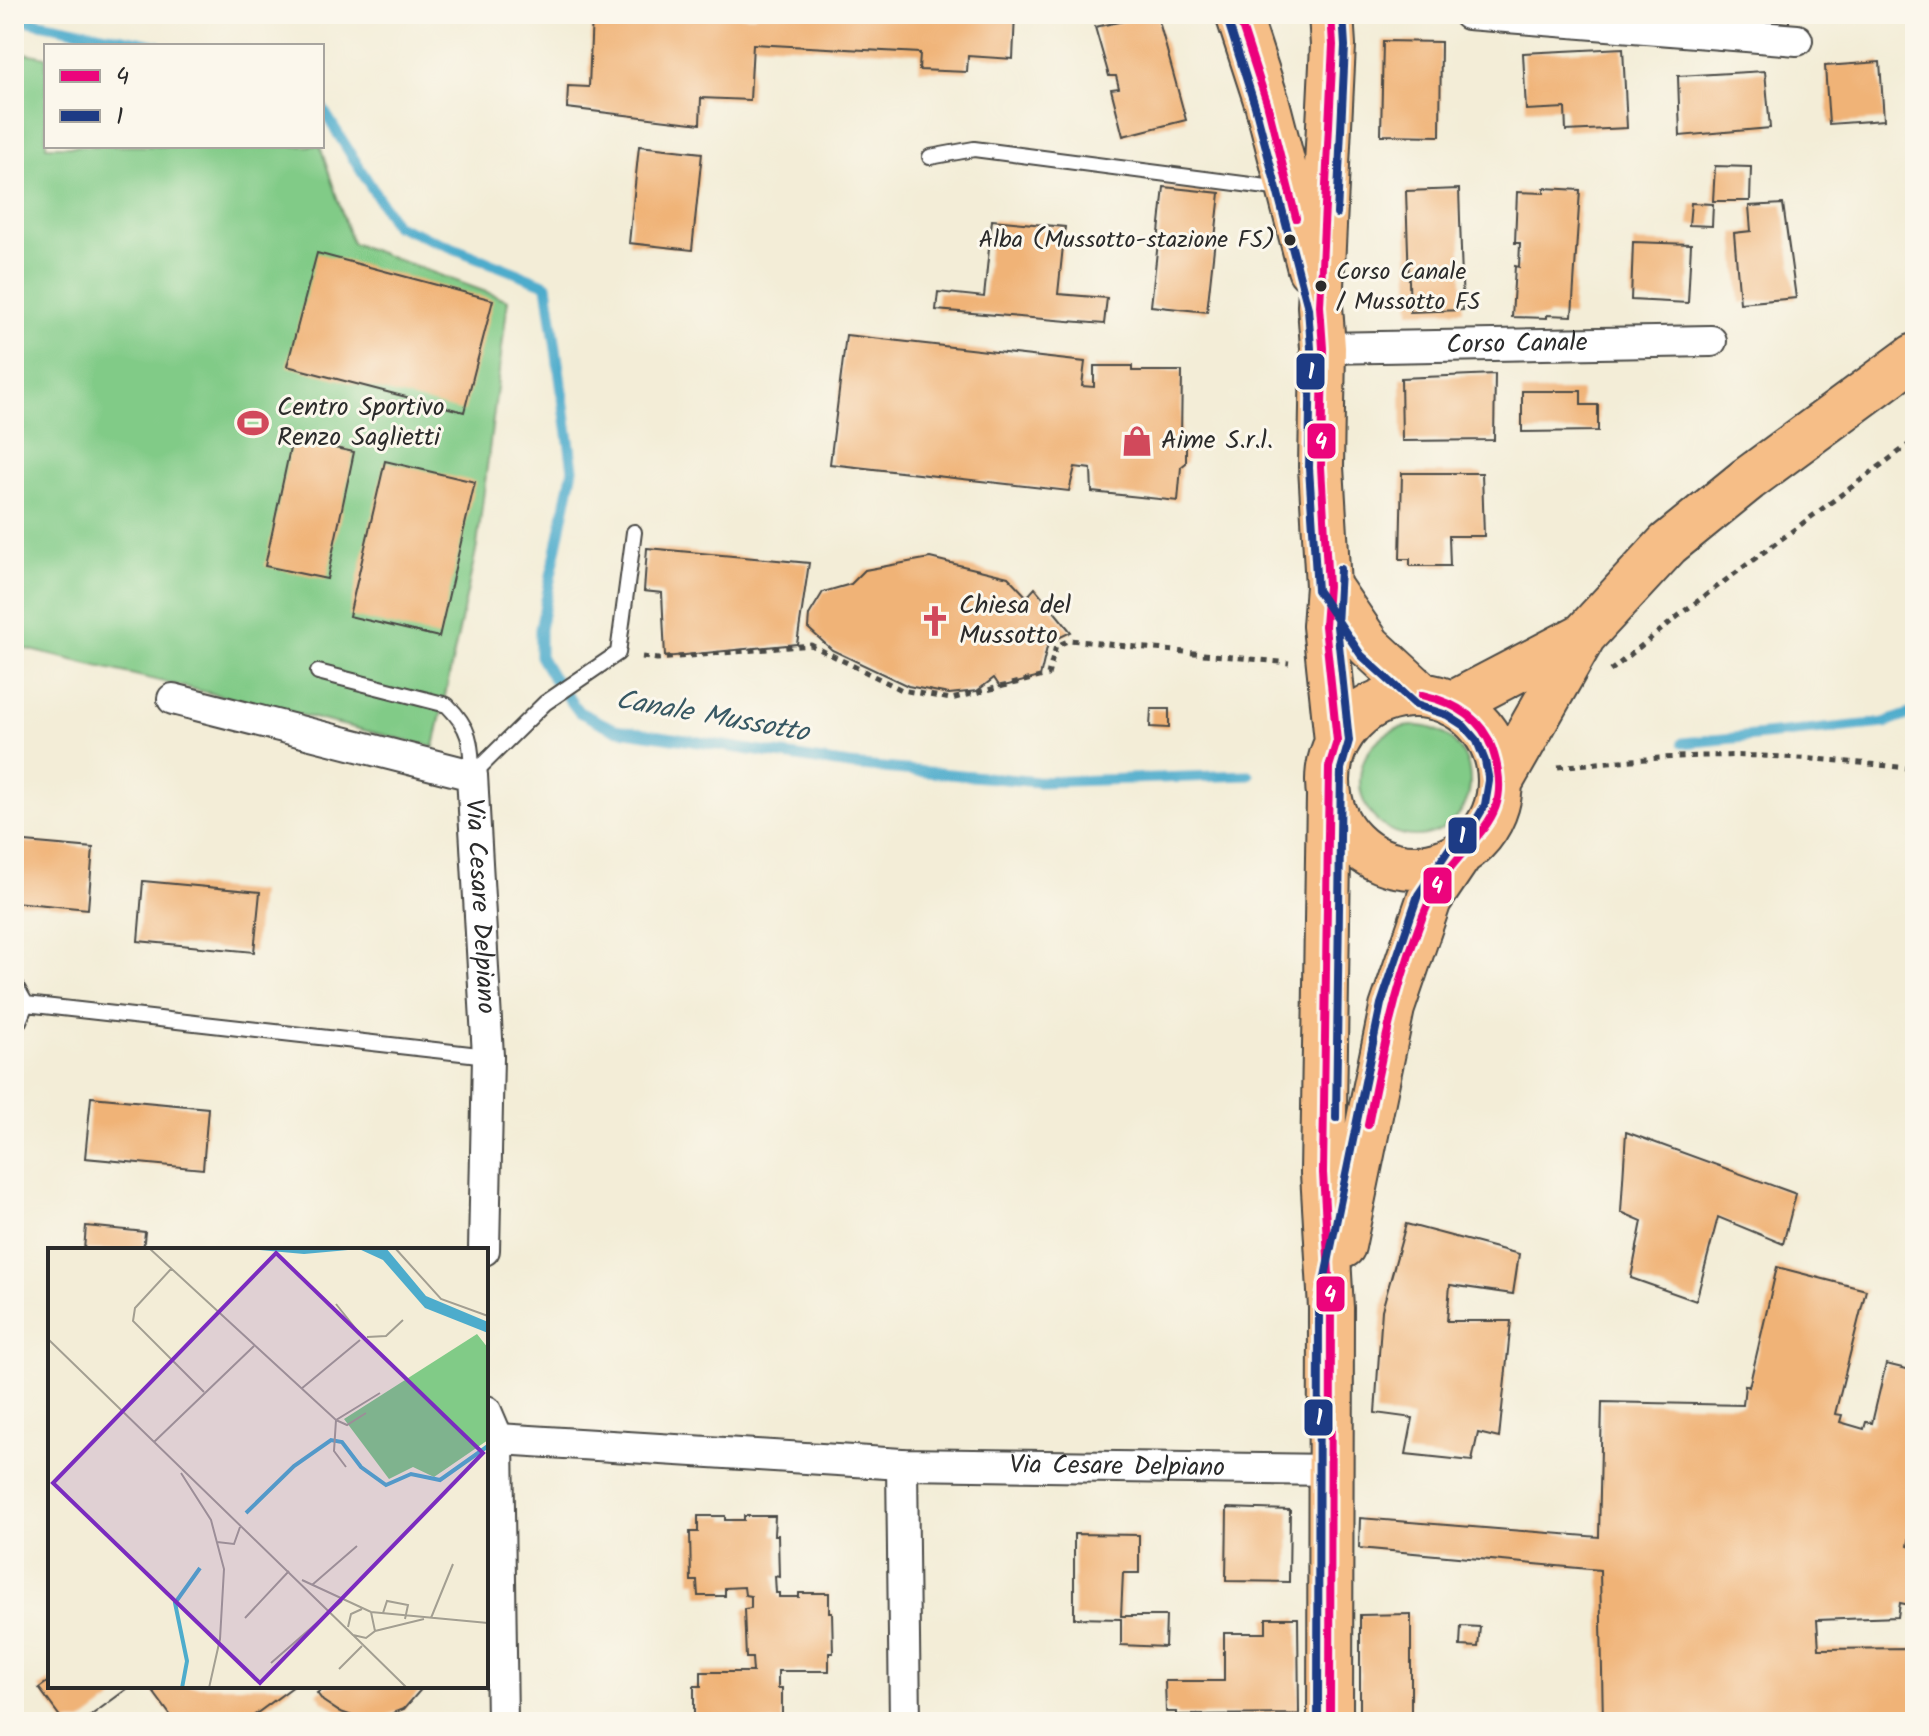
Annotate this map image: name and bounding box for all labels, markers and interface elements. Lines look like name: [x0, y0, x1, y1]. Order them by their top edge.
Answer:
legend: [44, 44, 324, 148]
text: 4: [116, 58, 129, 97]
text: 1: [116, 98, 124, 137]
place label: Alba (Mussotto-stazione FS): [979, 221, 1275, 260]
marker: Alba (Mussotto-stazione FS): [1282, 232, 1298, 248]
place label: Corso Canale / Mussotto FS: [1336, 253, 1481, 322]
marker: Corso Canale / Mussotto FS: [1313, 278, 1329, 294]
street label: Corso Canale: [1446, 322, 1588, 367]
line badge: 1: [1295, 352, 1326, 391]
text: 1: [1308, 356, 1315, 391]
place label: Centro Sportivo Renzo Saglietti: [277, 387, 445, 459]
sports icon: Centro Sportivo Renzo Saglietti: [236, 406, 270, 440]
place label: Aime S.r.l.: [1161, 420, 1273, 462]
line badge: 4: [1306, 422, 1337, 460]
shop icon: Aime S.r.l.: [1120, 424, 1154, 458]
text: 4: [1315, 426, 1327, 461]
place label: Chiesa del Mussotto: [959, 585, 1071, 657]
church icon: Chiesa del Mussotto: [918, 604, 952, 638]
water label: Canale Mussotto: [612, 678, 814, 756]
street label: Via Cesare Delpiano: [452, 798, 507, 1015]
line badge: 1: [1447, 816, 1478, 855]
text: 1: [1459, 820, 1466, 855]
line badge: 4: [1422, 866, 1453, 905]
text: 4: [1431, 870, 1443, 905]
inset map: [48, 1248, 488, 1688]
line badge: 4: [1315, 1275, 1346, 1313]
text: 4: [1324, 1279, 1336, 1314]
line badge: 1: [1303, 1398, 1334, 1437]
text: 1: [1316, 1402, 1323, 1437]
street label: Via Cesare Delpiano: [1009, 1445, 1225, 1490]

